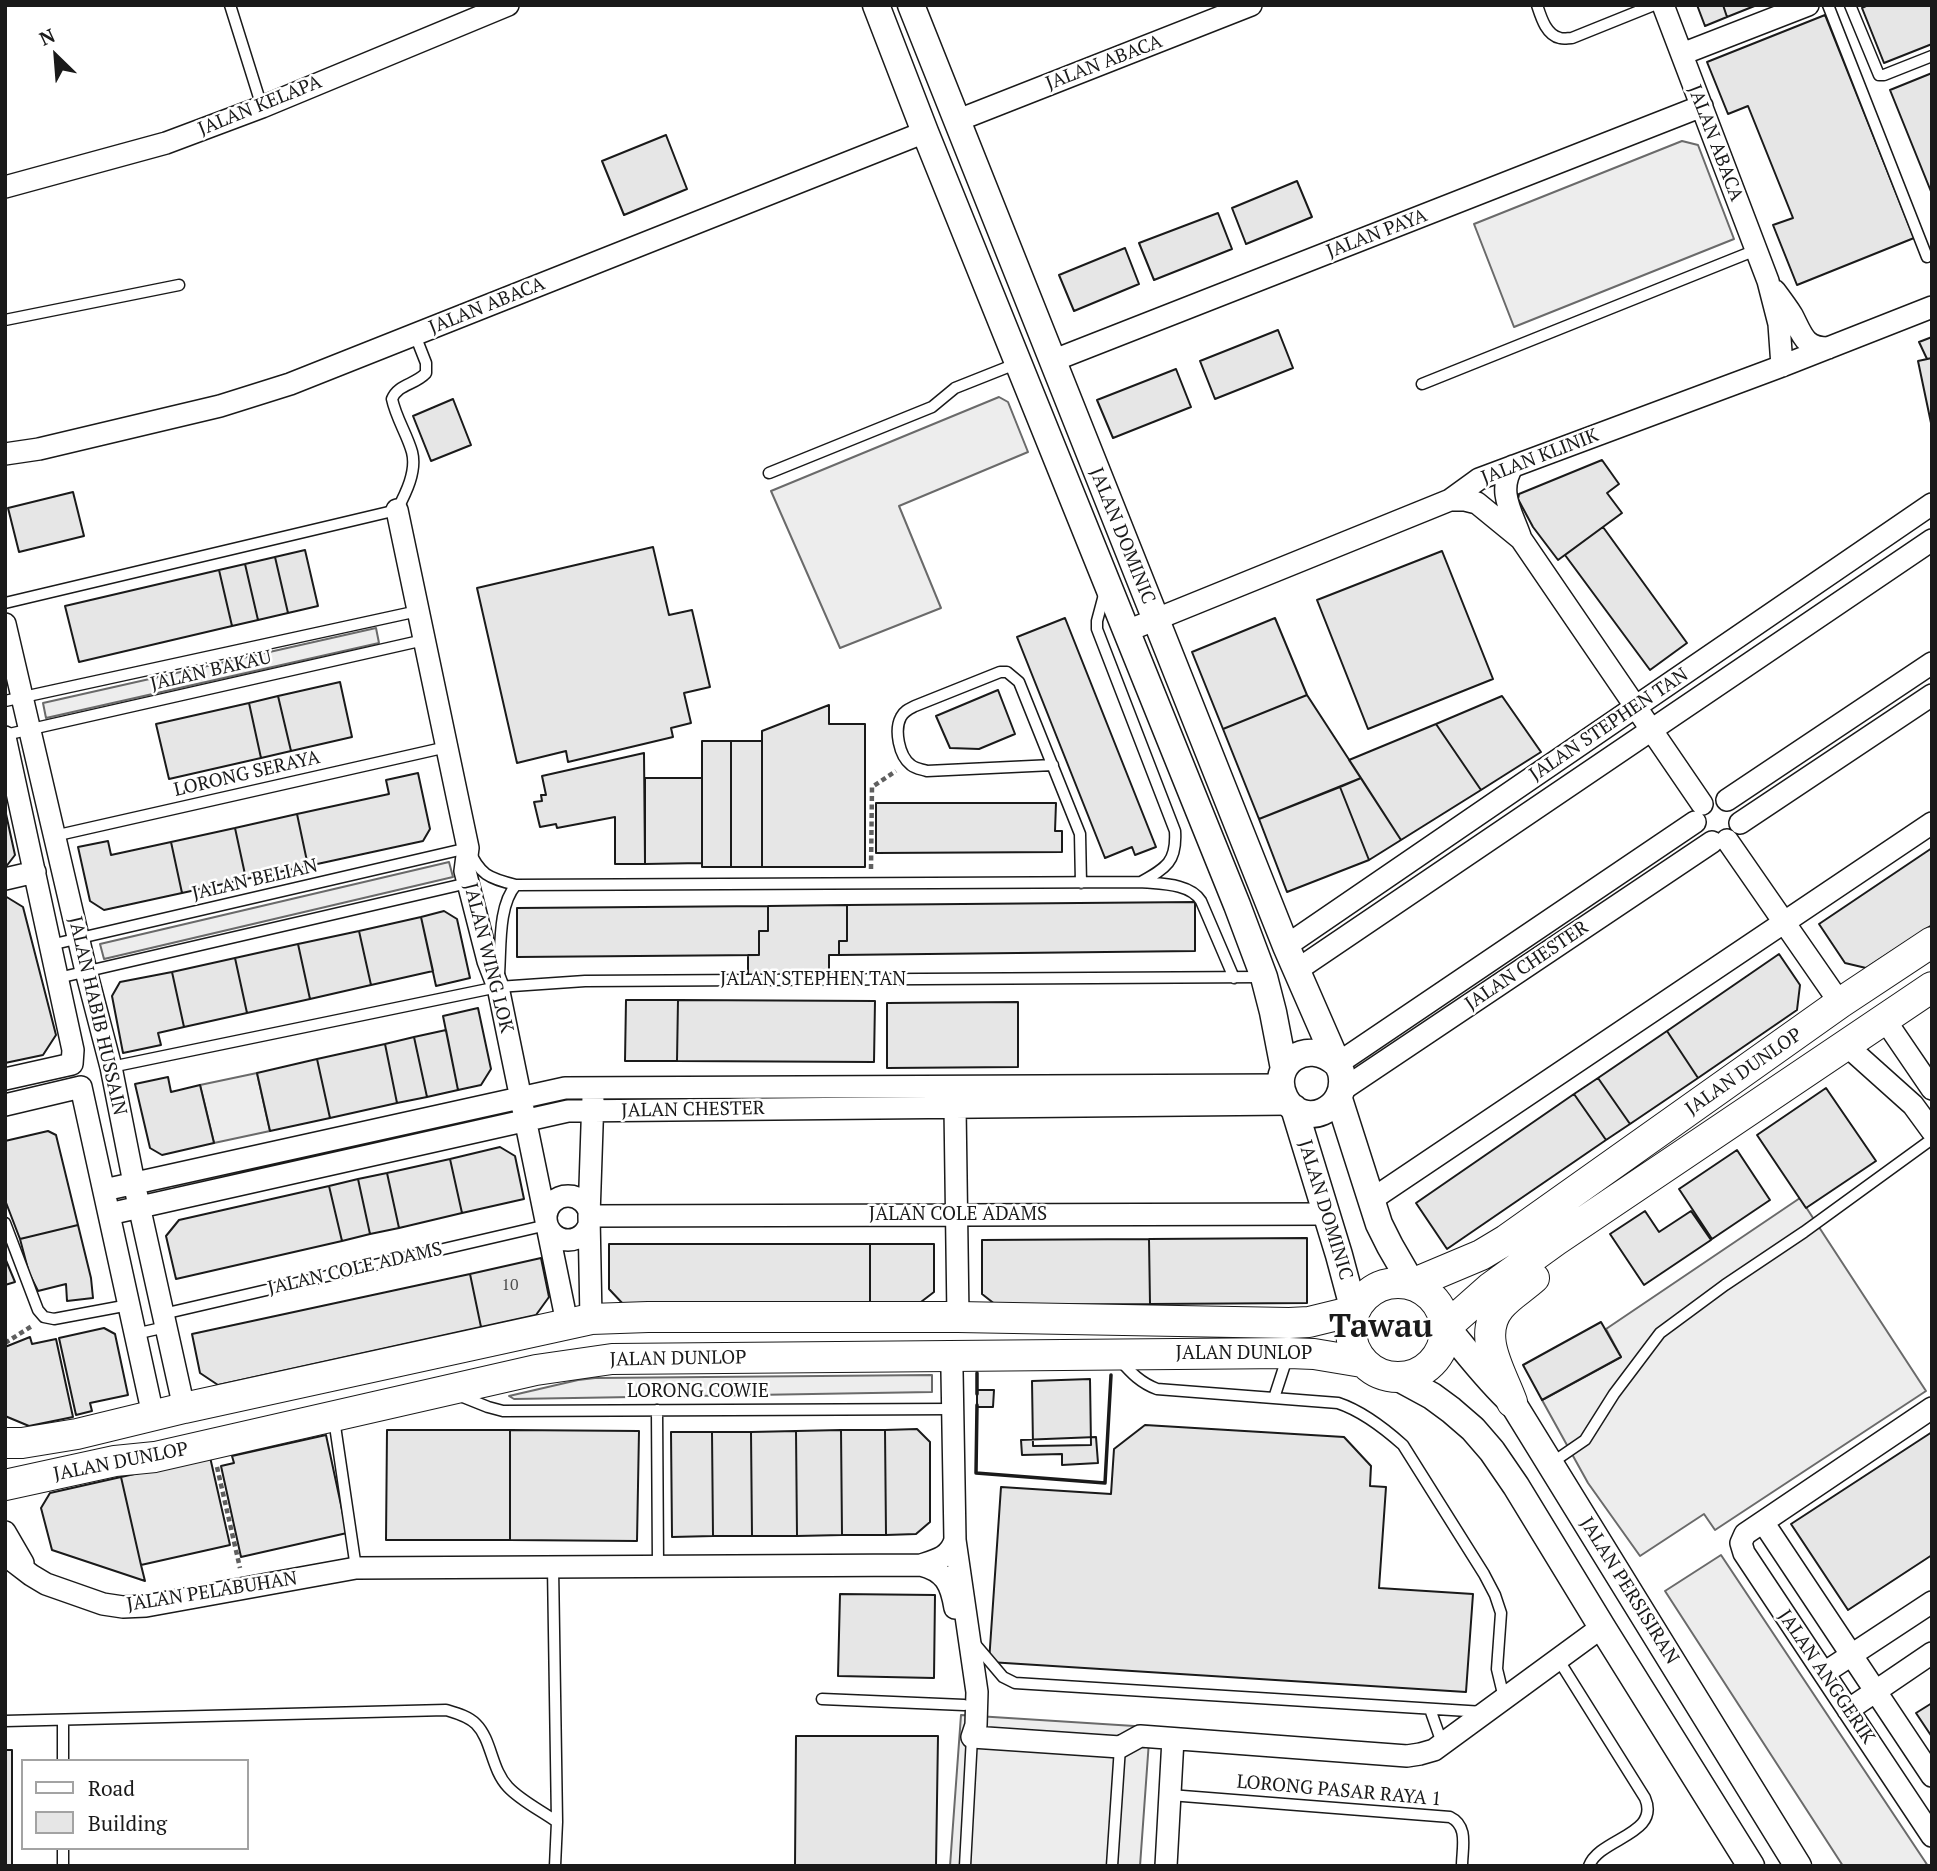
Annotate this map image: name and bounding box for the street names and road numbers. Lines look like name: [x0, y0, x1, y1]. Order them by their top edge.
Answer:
street label: JALAN ABACA: [1043, 30, 1165, 96]
street label: JALAN KELAPA: [195, 71, 325, 141]
street label: JALAN ABACA: [1682, 82, 1748, 204]
street label: JALAN PAYA: [1323, 204, 1431, 264]
street label: JALAN ABACA: [426, 272, 548, 340]
street label: JALAN KLINIK: [1478, 424, 1602, 490]
street label: JALAN DOMINIC: [1084, 465, 1160, 607]
street label: JALAN BAKAU: [148, 646, 274, 696]
street label: JALAN STEPHEN TAN: [1525, 663, 1693, 787]
street label: LORONG SERAYA: [172, 746, 322, 802]
street label: JALAN BELIAN: [190, 854, 320, 906]
street label: JALAN WING LOK: [458, 881, 518, 1035]
street label: JALAN HABIB HUSSAIN: [63, 914, 131, 1118]
street label: JALAN CHESTER: [1461, 916, 1593, 1016]
street label: JALAN STEPHEN TAN: [720, 969, 906, 991]
street label: JALAN DUNLOP: [1681, 1023, 1807, 1121]
street label: JALAN CHESTER: [621, 1097, 765, 1123]
street label: JALAN DOMINIC: [1293, 1137, 1357, 1283]
street label: JALAN COLE ADAMS: [869, 1204, 1047, 1226]
street label: JALAN COLE ADAMS: [266, 1238, 444, 1300]
street label: JALAN DUNLOP: [1176, 1343, 1312, 1365]
street label: JALAN DUNLOP: [609, 1346, 747, 1372]
street label: LORONG COWIE: [627, 1381, 769, 1403]
street label: JALAN DUNLOP: [52, 1438, 190, 1486]
street label: JALAN PERSISIRAN: [1575, 1513, 1683, 1669]
street label: JALAN PELABUHAN: [125, 1567, 299, 1617]
street label: JALAN ANGGERIK: [1773, 1606, 1879, 1748]
street label: LORONG PASAR RAYA 1: [1236, 1771, 1442, 1811]

